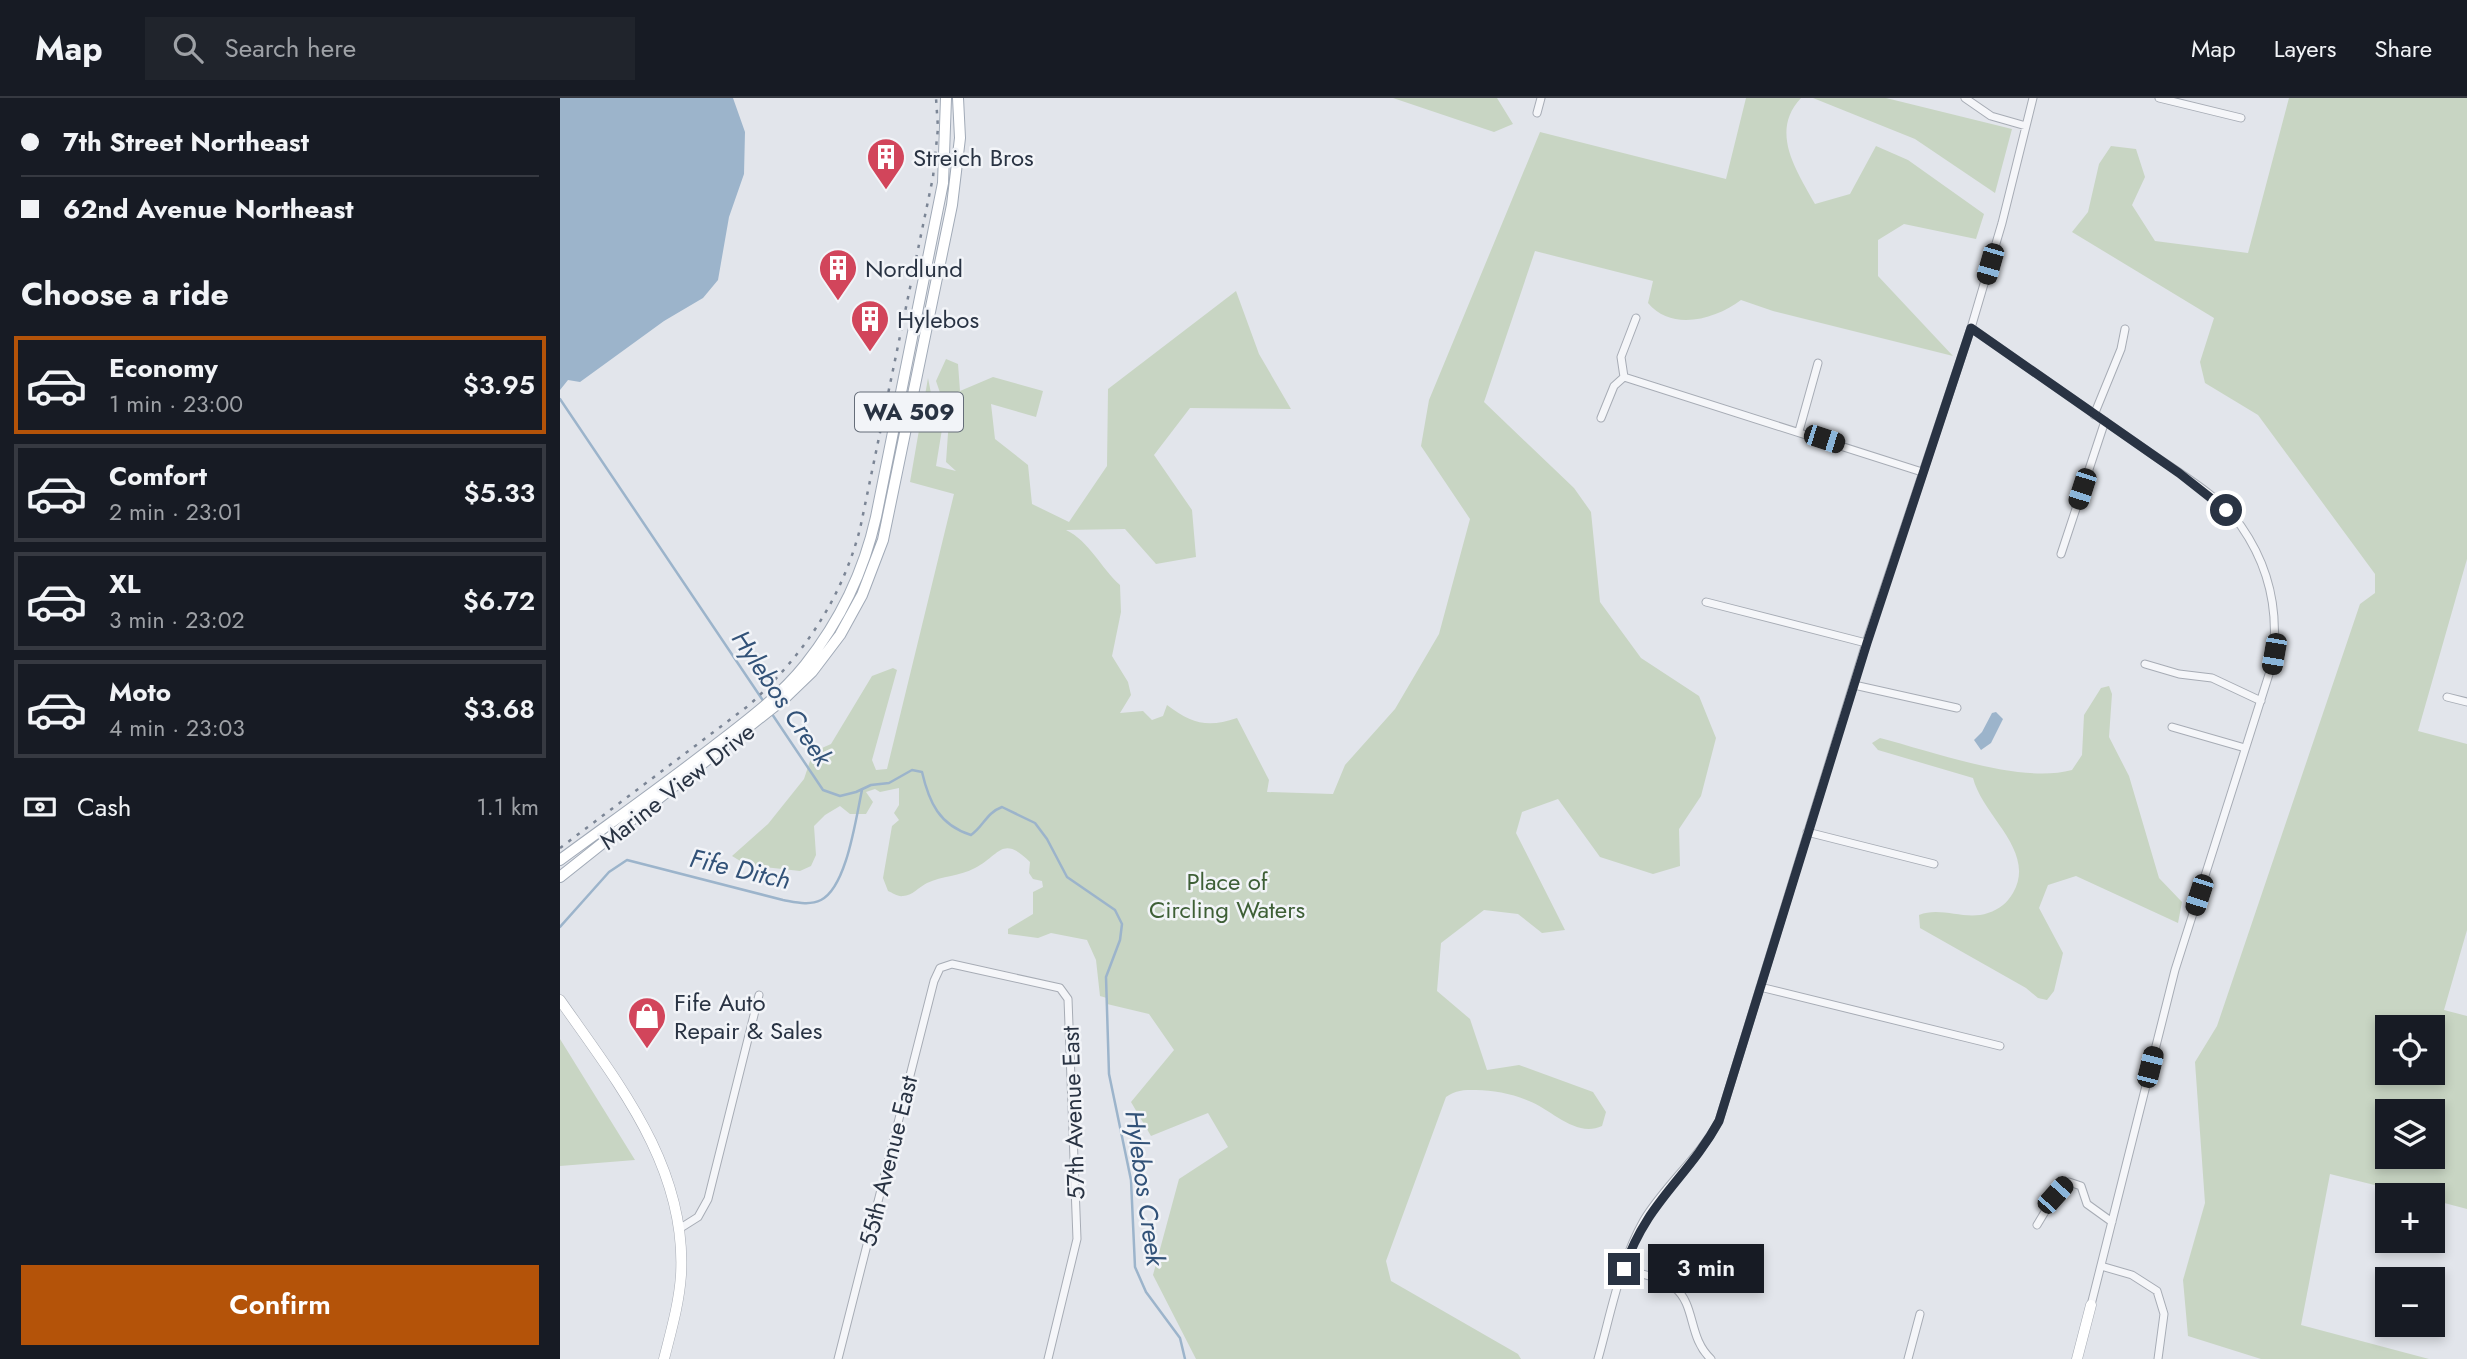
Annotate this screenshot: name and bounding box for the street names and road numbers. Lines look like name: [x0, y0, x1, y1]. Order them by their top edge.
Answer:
road number: WA 509: [855, 392, 963, 432]
street label: Marine View Drive: [592, 714, 762, 858]
street label: 57th Avenue East: [1052, 1025, 1094, 1200]
street label: 55th Avenue East: [850, 1072, 926, 1250]

